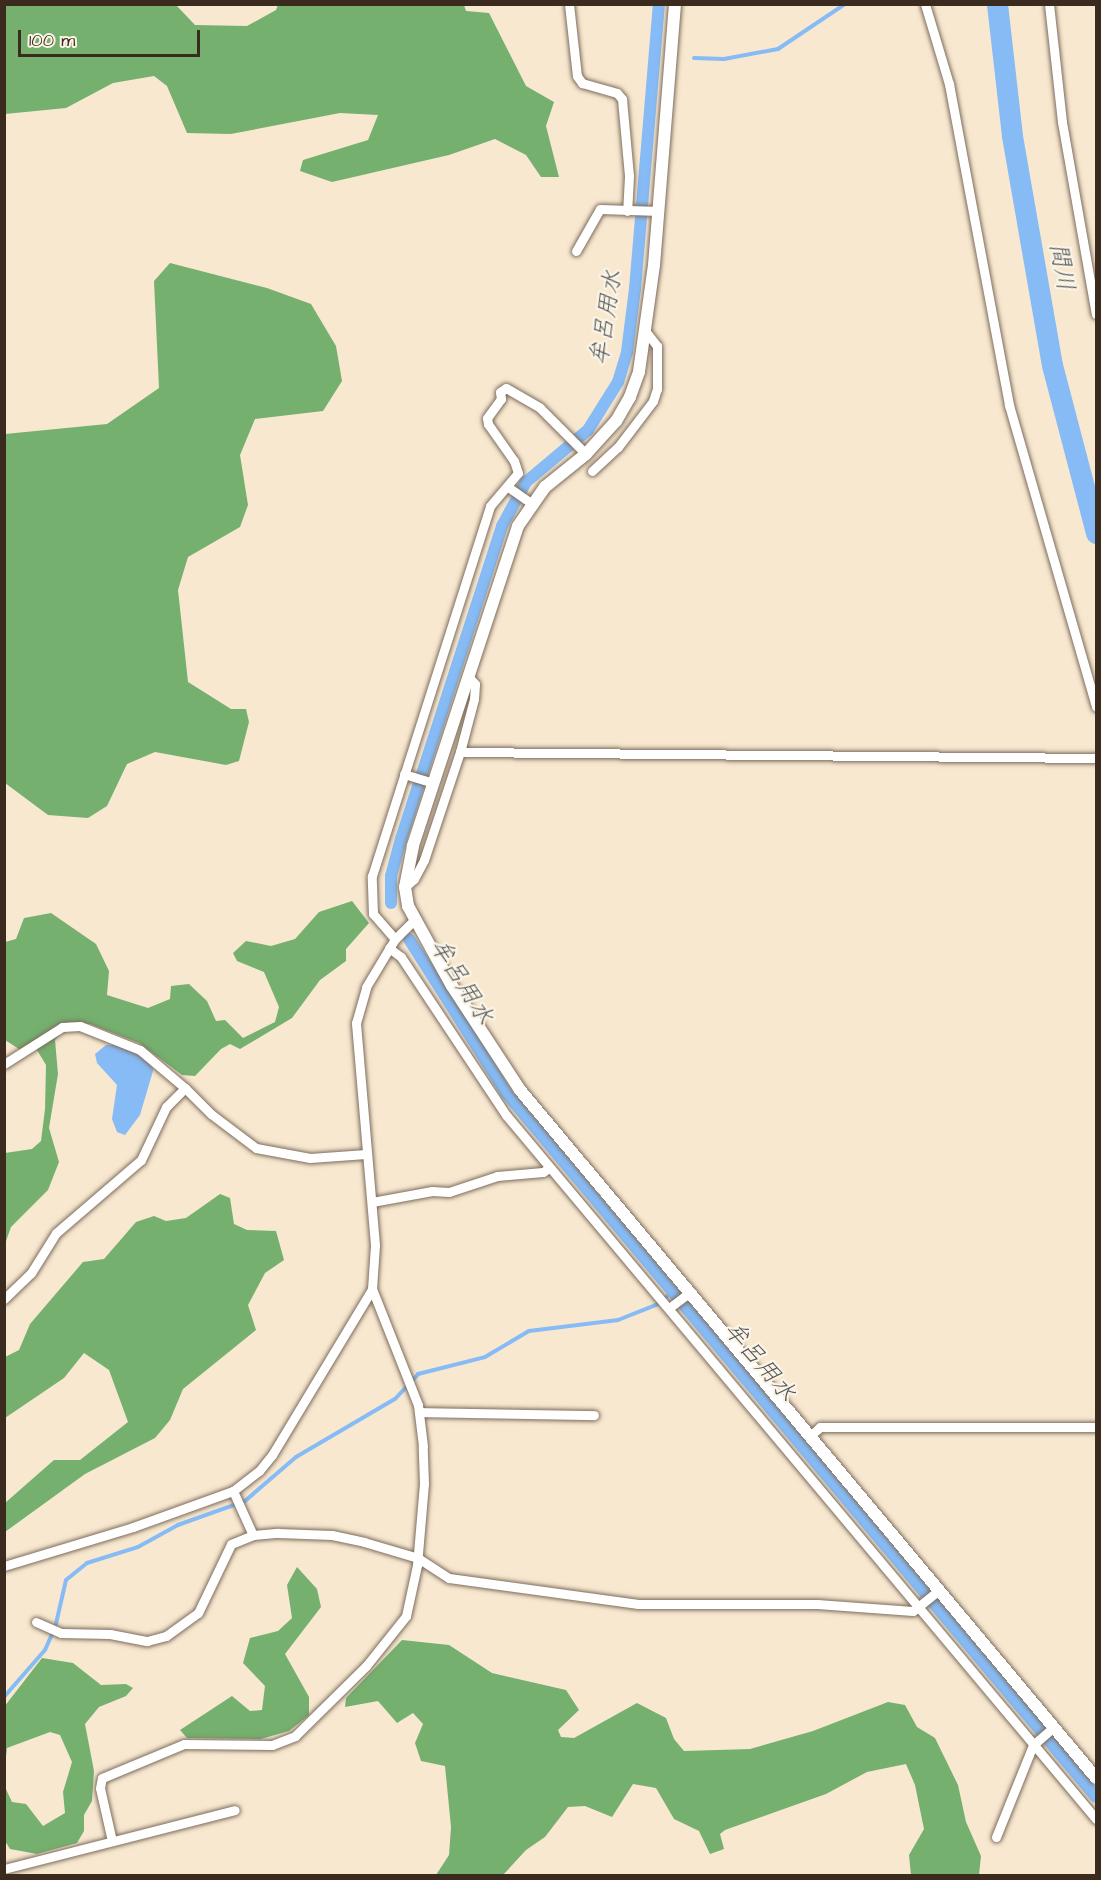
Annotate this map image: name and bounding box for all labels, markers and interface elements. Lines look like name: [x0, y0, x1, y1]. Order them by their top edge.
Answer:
scale bar: [21, 18, 202, 56]
text: 100 m: [29, 28, 75, 53]
water label: 間川: [1043, 241, 1079, 293]
water label: 牟呂用水: [585, 268, 629, 368]
water label: 牟呂用水: [423, 934, 499, 1030]
water label: 牟呂用水: [717, 1316, 801, 1408]

